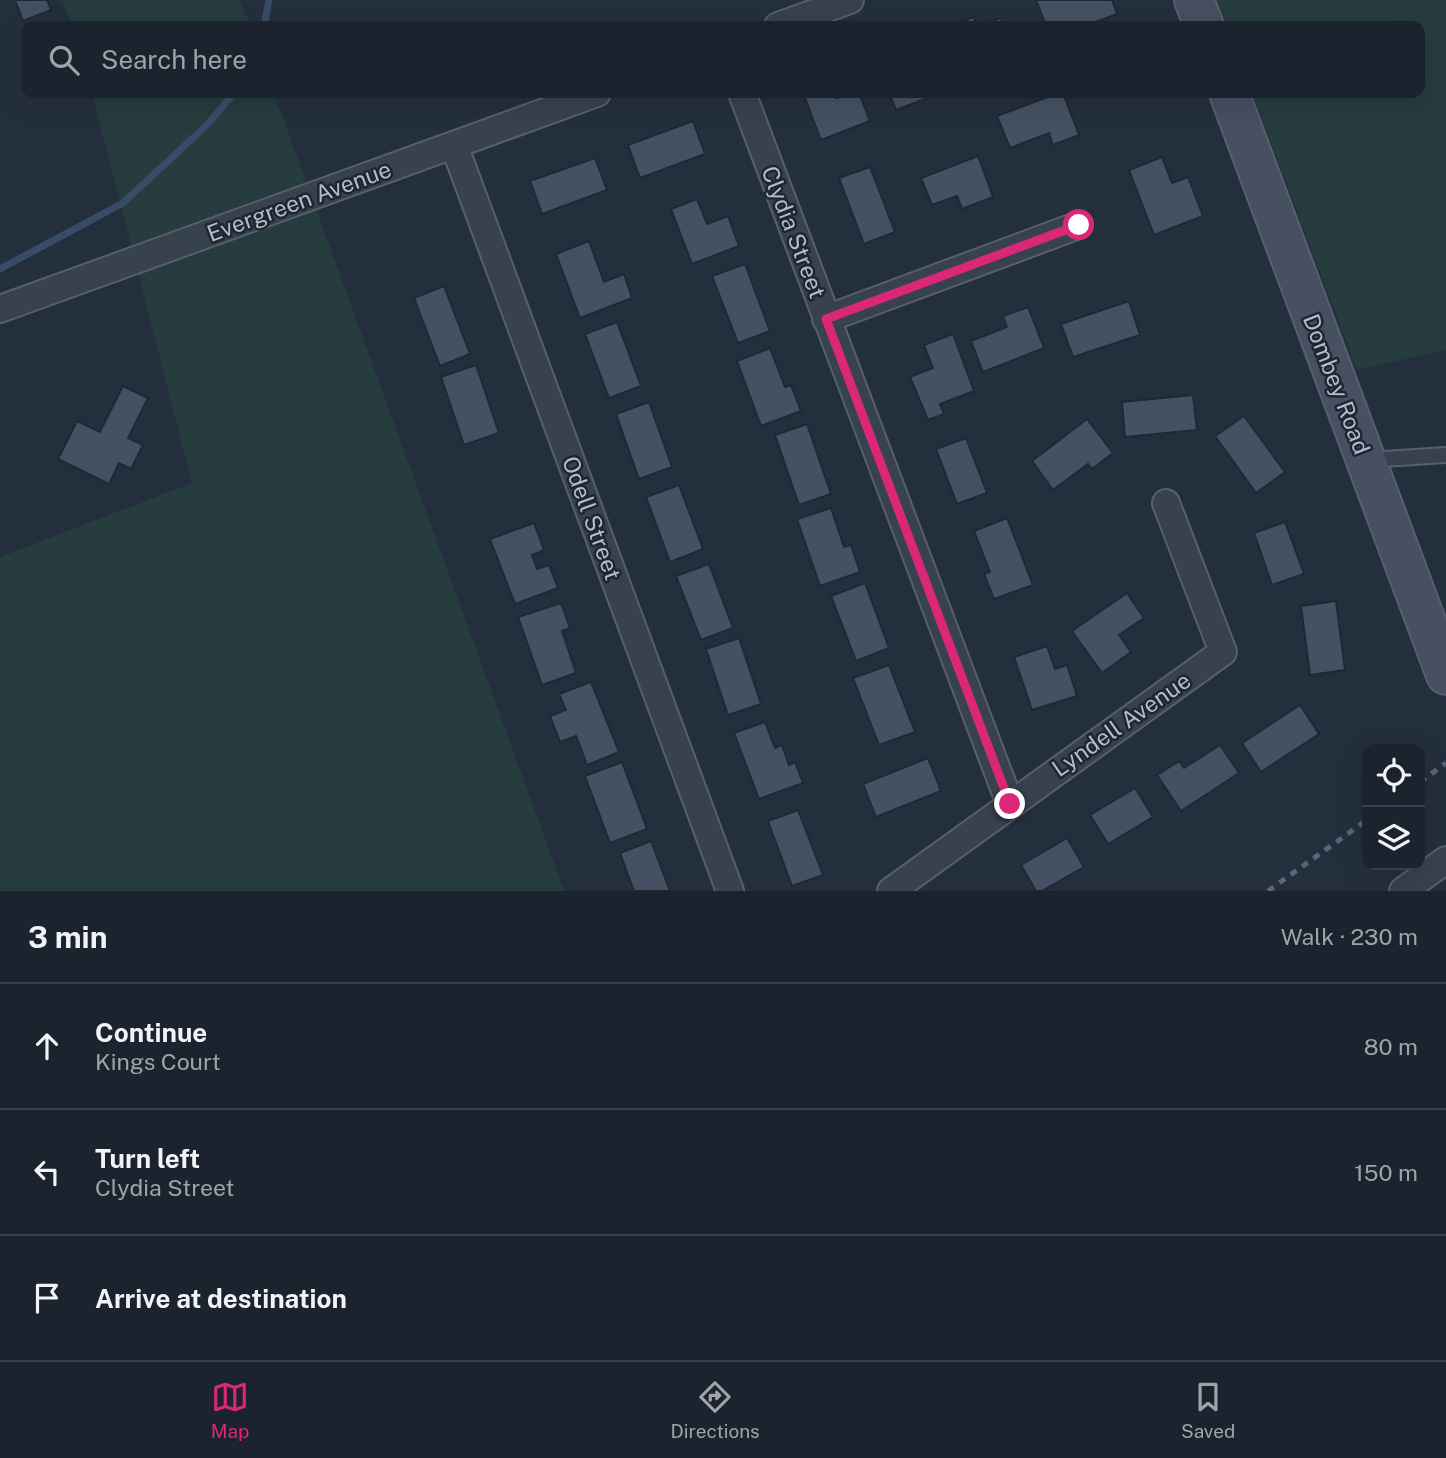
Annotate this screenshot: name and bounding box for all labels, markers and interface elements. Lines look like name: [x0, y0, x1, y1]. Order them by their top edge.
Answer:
search box: [21, 21, 1425, 98]
icon: search: [45, 41, 83, 79]
text: Search here: [101, 44, 247, 75]
street label: Evergreen Avenue: [203, 155, 395, 247]
street label: Clydia Street: [756, 162, 832, 302]
route start: [1063, 209, 1094, 240]
street label: Dombey Road: [1298, 310, 1376, 458]
street label: Odell Street: [557, 452, 627, 584]
street label: Lyndell Avenue: [1047, 666, 1195, 782]
map controls: [1362, 744, 1425, 870]
button: locate: [1362, 744, 1425, 807]
route end: [994, 788, 1025, 819]
button: layers: [1362, 807, 1425, 870]
text: 3 min: [28, 919, 107, 955]
text: Walk · 230 m: [1281, 923, 1418, 950]
text: Continue: [95, 1017, 207, 1048]
icon: ahead: [28, 1027, 66, 1065]
text: 80 m: [1364, 1033, 1418, 1060]
text: Kings Court: [95, 1048, 221, 1075]
text: Turn left: [95, 1143, 200, 1174]
icon: left: [28, 1153, 66, 1191]
text: 150 m: [1354, 1159, 1418, 1186]
text: Clydia Street: [95, 1174, 234, 1201]
icon: arrive: [28, 1279, 66, 1317]
text: Arrive at destination: [95, 1283, 347, 1314]
tab: Map: [211, 1378, 249, 1442]
tab: Directions: [670, 1378, 760, 1442]
tab: Saved: [1181, 1378, 1235, 1442]

